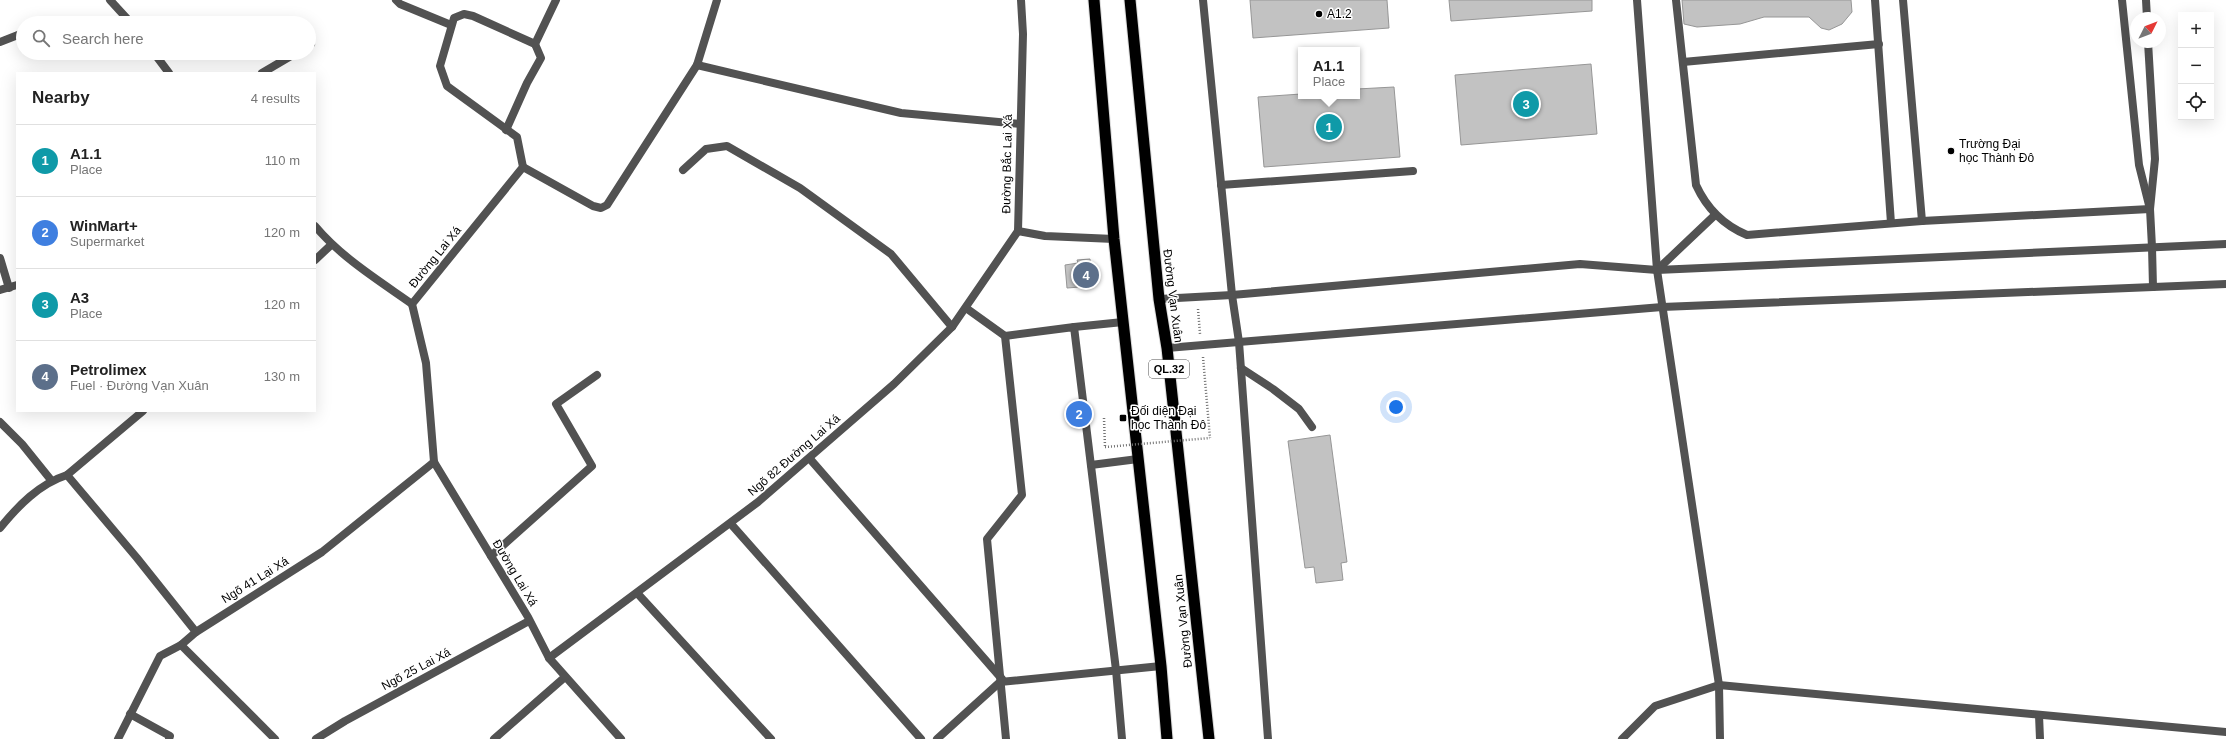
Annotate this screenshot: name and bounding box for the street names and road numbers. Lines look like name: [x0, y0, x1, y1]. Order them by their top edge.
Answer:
street label: Đường Bắc Lai Xá: [998, 114, 1015, 214]
street label: Đường Lai Xá: [406, 223, 464, 291]
street label: Đường Vạn Xuân: [1160, 249, 1186, 343]
road number: QL.32: [1149, 360, 1189, 378]
street label: Ngõ 82 Đường Lai Xá: [745, 411, 843, 499]
street label: Đường Lai Xá: [490, 537, 541, 609]
street label: Ngõ 41 Lại Xá: [219, 554, 291, 606]
street label: Đường Vạn Xuân: [1171, 574, 1195, 668]
street label: Ngõ 25 Lai Xá: [379, 645, 453, 693]

